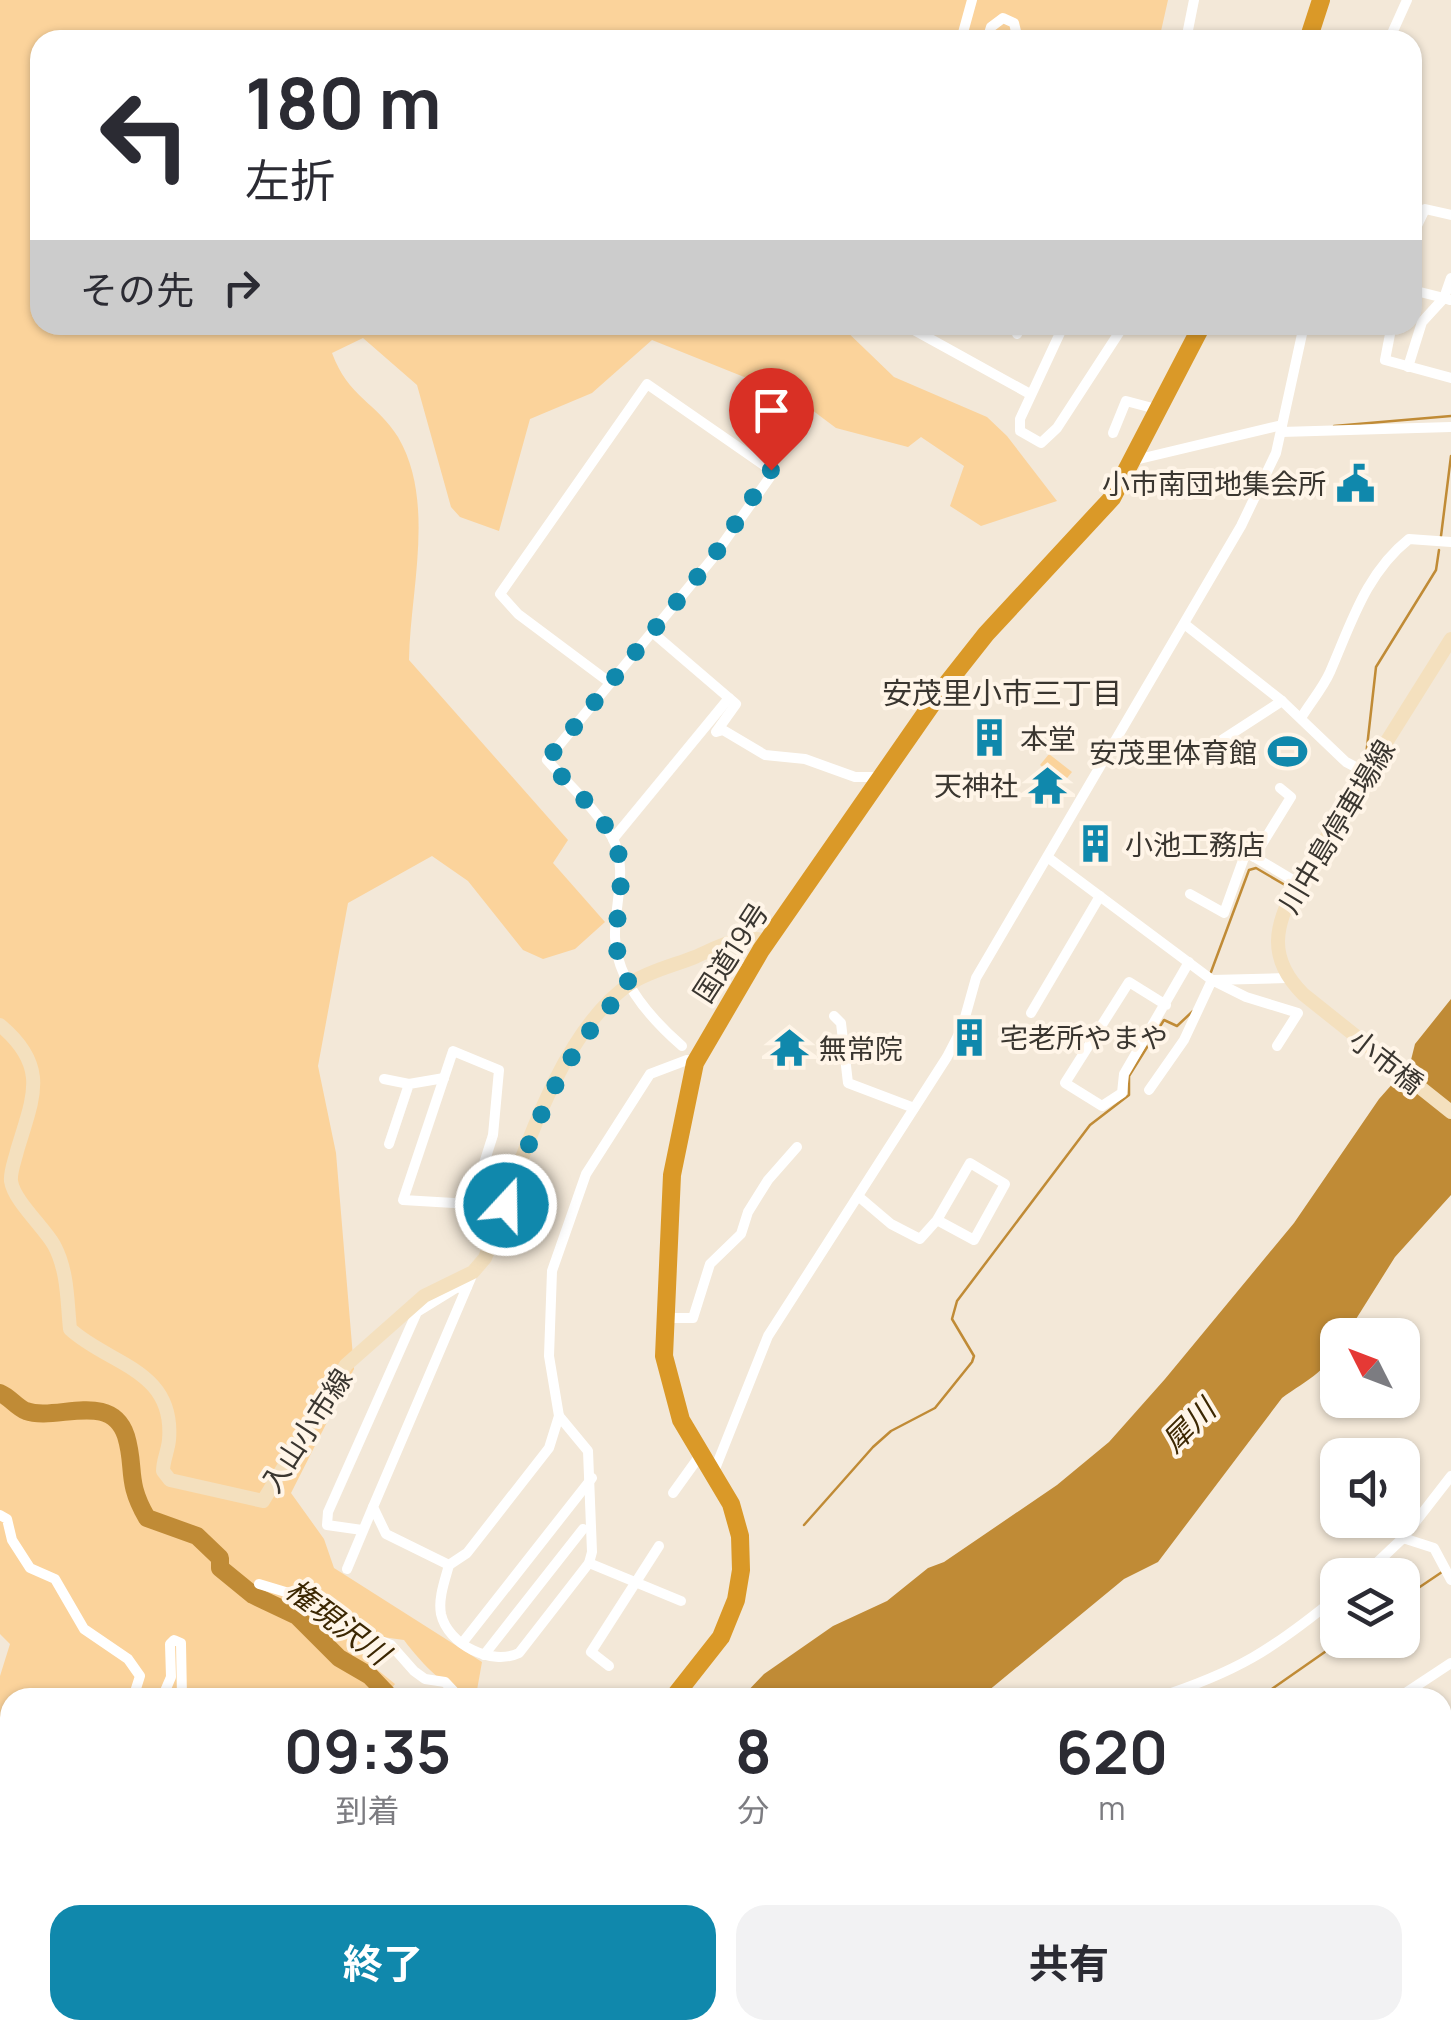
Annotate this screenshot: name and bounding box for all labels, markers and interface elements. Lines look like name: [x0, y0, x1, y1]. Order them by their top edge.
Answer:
text: 180 m: [245, 54, 442, 150]
icon: left: [80, 70, 210, 200]
text: 左折: [245, 149, 335, 211]
icon: right: [214, 260, 269, 315]
text: その先: [80, 263, 194, 315]
pin: [729, 368, 814, 471]
icon: arrive: [744, 383, 799, 438]
public building icon: 小市南団地集会所: [1335, 462, 1377, 504]
place label: 小市南団地集会所: [1102, 464, 1326, 502]
district label: 安茂里小市三丁目: [882, 672, 1122, 713]
building icon: 本堂: [969, 717, 1011, 759]
place label: 本堂: [1020, 719, 1076, 757]
sports icon: 安茂里体育館: [1266, 731, 1308, 773]
street label: 川中島停車場線: [1269, 732, 1403, 920]
place label: 安茂里体育館: [1089, 733, 1257, 771]
temple icon: 天神社: [1027, 764, 1069, 806]
place label: 天神社: [934, 766, 1018, 804]
building icon: 小池工務店: [1074, 823, 1116, 865]
place label: 小池工務店: [1125, 825, 1265, 863]
street label: 国道19号: [683, 895, 777, 1009]
building icon: 宅老所やまや: [949, 1016, 991, 1058]
place label: 宅老所やまや: [1000, 1018, 1168, 1056]
street label: 小市橋: [1342, 1020, 1432, 1102]
temple icon: 無常院: [768, 1027, 810, 1069]
place label: 無常院: [819, 1029, 903, 1067]
position arrow: [454, 1153, 558, 1257]
north arrow: [1320, 1318, 1420, 1418]
map controls: [1320, 1318, 1420, 1658]
street label: 入山小市線: [252, 1361, 360, 1499]
water label: 犀川: [1152, 1387, 1226, 1461]
button: sound: [1320, 1438, 1420, 1538]
button: layers: [1320, 1558, 1420, 1658]
water label: 権現沢川: [278, 1569, 401, 1675]
text: 09:35: [284, 1709, 451, 1791]
text: 8: [735, 1709, 772, 1791]
text: 620: [1056, 1710, 1168, 1792]
text: m: [1098, 1786, 1125, 1830]
text: 到着: [336, 1788, 400, 1832]
text: 分: [737, 1788, 769, 1832]
button: 終了: [50, 1905, 716, 2020]
button: 共有: [736, 1905, 1402, 2020]

